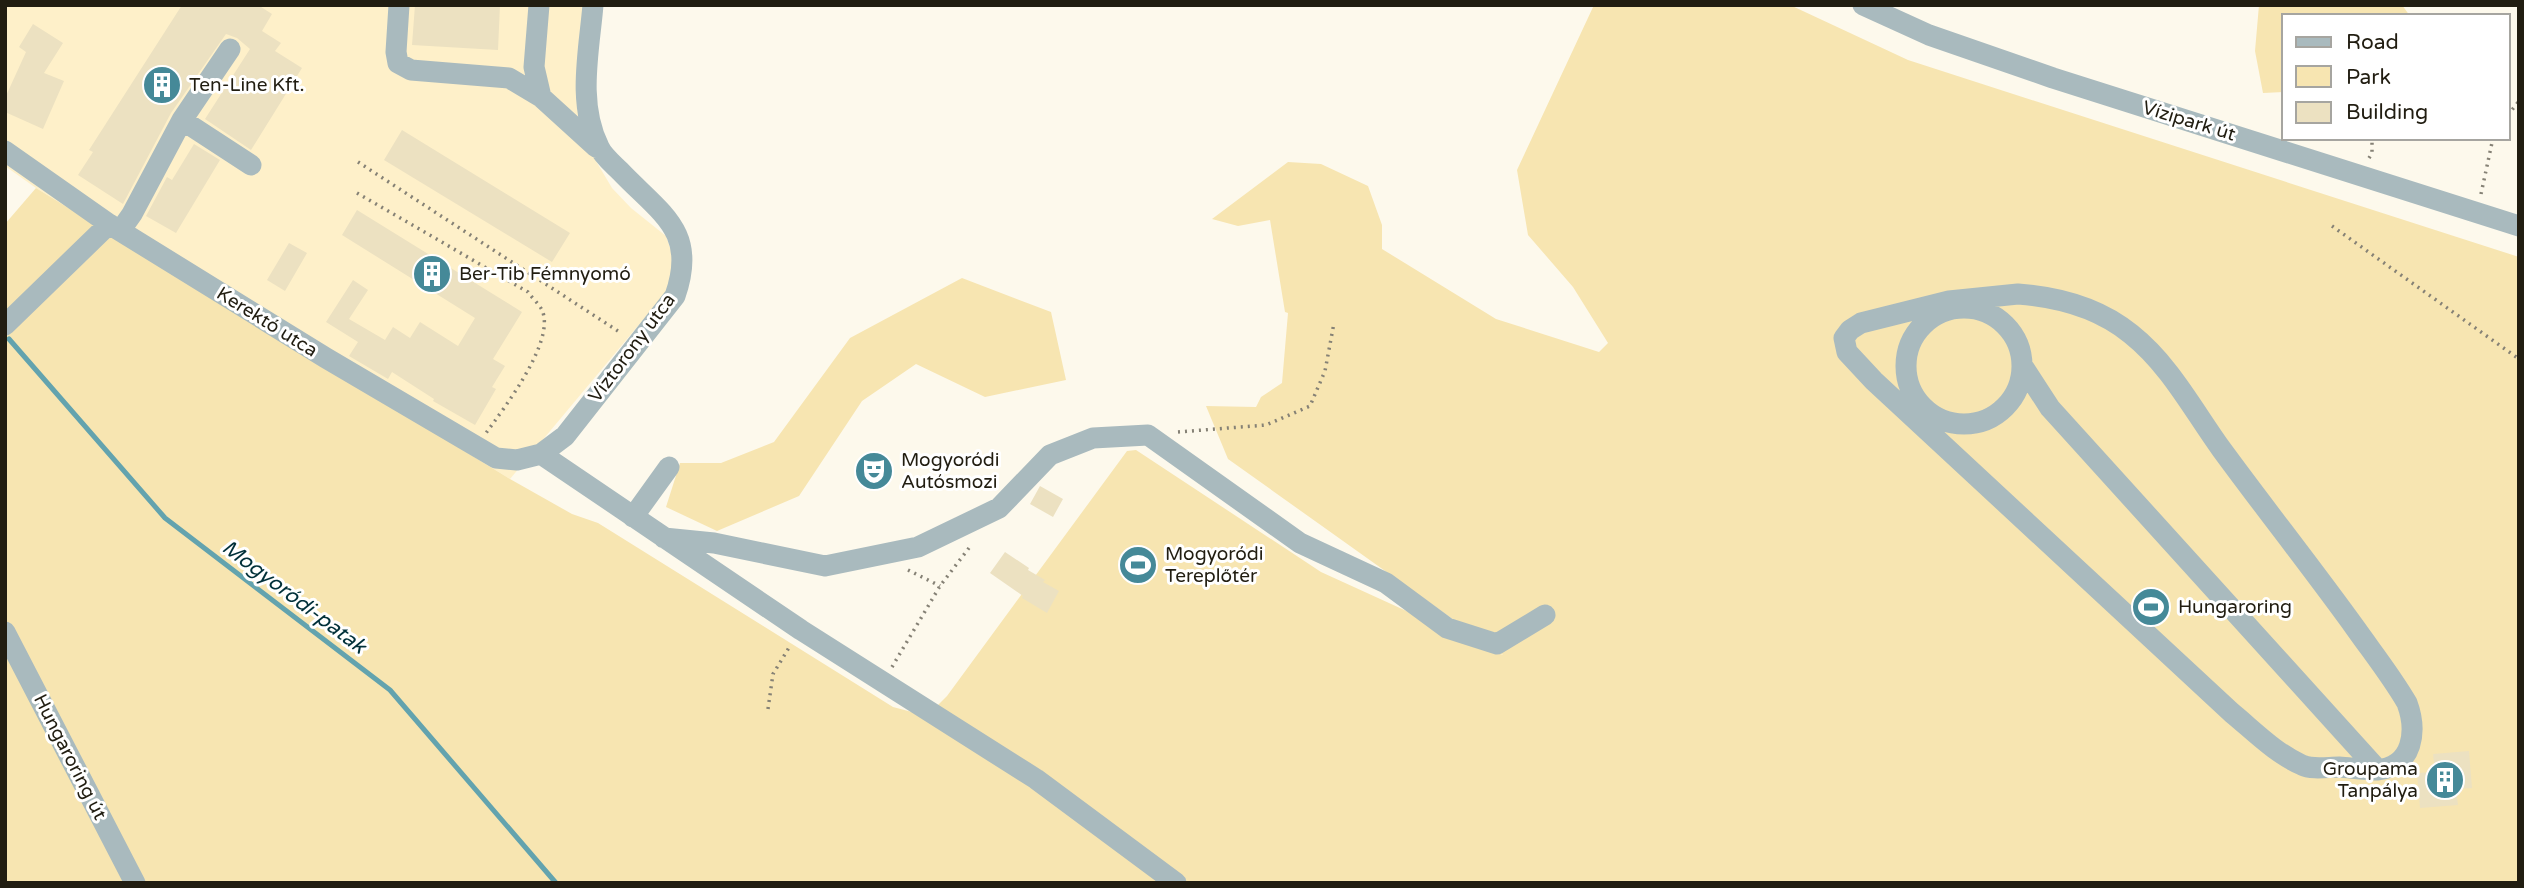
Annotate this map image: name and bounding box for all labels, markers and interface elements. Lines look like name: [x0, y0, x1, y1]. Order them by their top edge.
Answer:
legend: [2282, 14, 2510, 140]
text: Road: [2346, 30, 2399, 55]
building icon: Ten-Line Kft.: [141, 64, 183, 106]
text: Park: [2346, 65, 2391, 90]
place label: Ten-Line Kft.: [189, 74, 304, 96]
street label: Vízipark út: [2140, 96, 2238, 146]
text: Building: [2346, 100, 2428, 125]
building icon: Ber-Tib Fémnyomó: [411, 253, 453, 295]
place label: Ber-Tib Fémnyomó: [459, 263, 631, 285]
street label: Kerektó utca: [213, 282, 321, 362]
street label: Víztorony utca: [584, 289, 680, 407]
place label: Mogyoródi Autósmozi: [901, 449, 1000, 493]
theatre icon: Mogyoródi Autósmozi: [853, 450, 895, 492]
water label: Mogyoródi-patak: [217, 535, 372, 660]
place label: Mogyoródi Tereplőtér: [1165, 543, 1264, 587]
sports icon: Mogyoródi Tereplőtér: [1117, 544, 1159, 586]
sports icon: Hungaroring: [2130, 586, 2172, 628]
place label: Hungaroring: [2178, 596, 2292, 618]
street label: Hungaroring út: [29, 691, 111, 823]
place label: Groupama Tanpálya: [2323, 758, 2418, 802]
building icon: Groupama Tanpálya: [2424, 759, 2466, 801]

